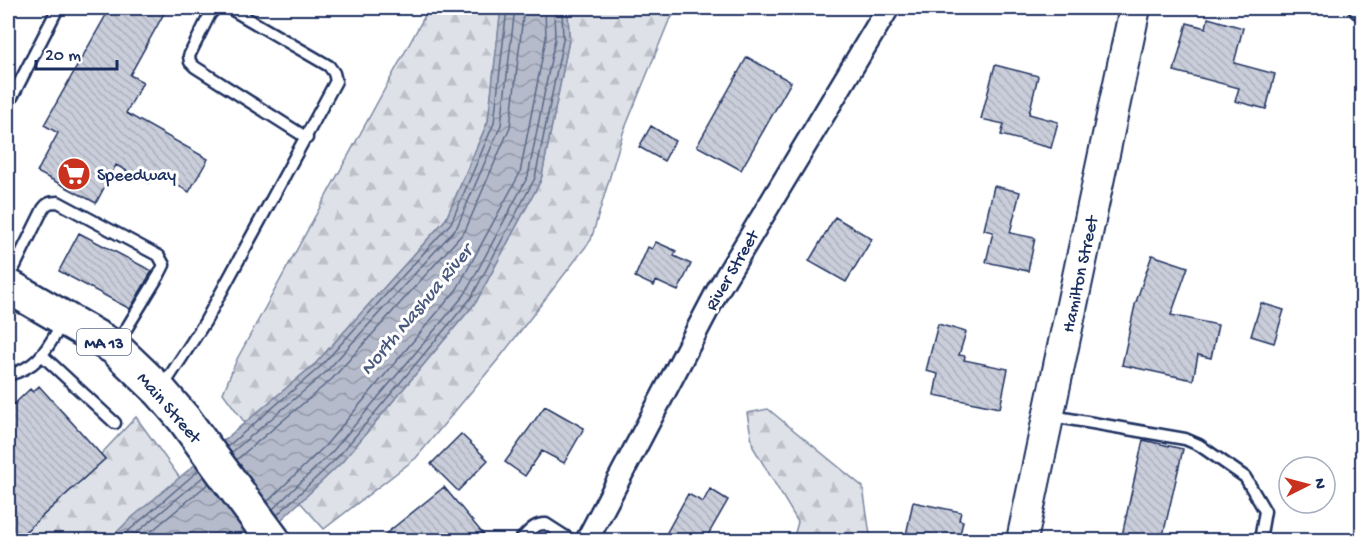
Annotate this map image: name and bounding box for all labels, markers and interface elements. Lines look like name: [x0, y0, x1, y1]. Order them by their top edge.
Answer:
scale bar: [36, 33, 117, 71]
text: 20 m: [45, 46, 81, 67]
supermarket icon: Speedway: [56, 156, 92, 192]
place label: Speedway: [97, 166, 176, 187]
street label: Hamilton Street: [1059, 213, 1104, 335]
street label: River Street: [702, 226, 765, 315]
water label: North Nashua River: [357, 239, 481, 381]
road number: MA 13: [77, 329, 131, 355]
street label: Main Street: [132, 369, 206, 450]
north arrow: [1277, 455, 1337, 515]
text: N: [1308, 478, 1328, 491]

